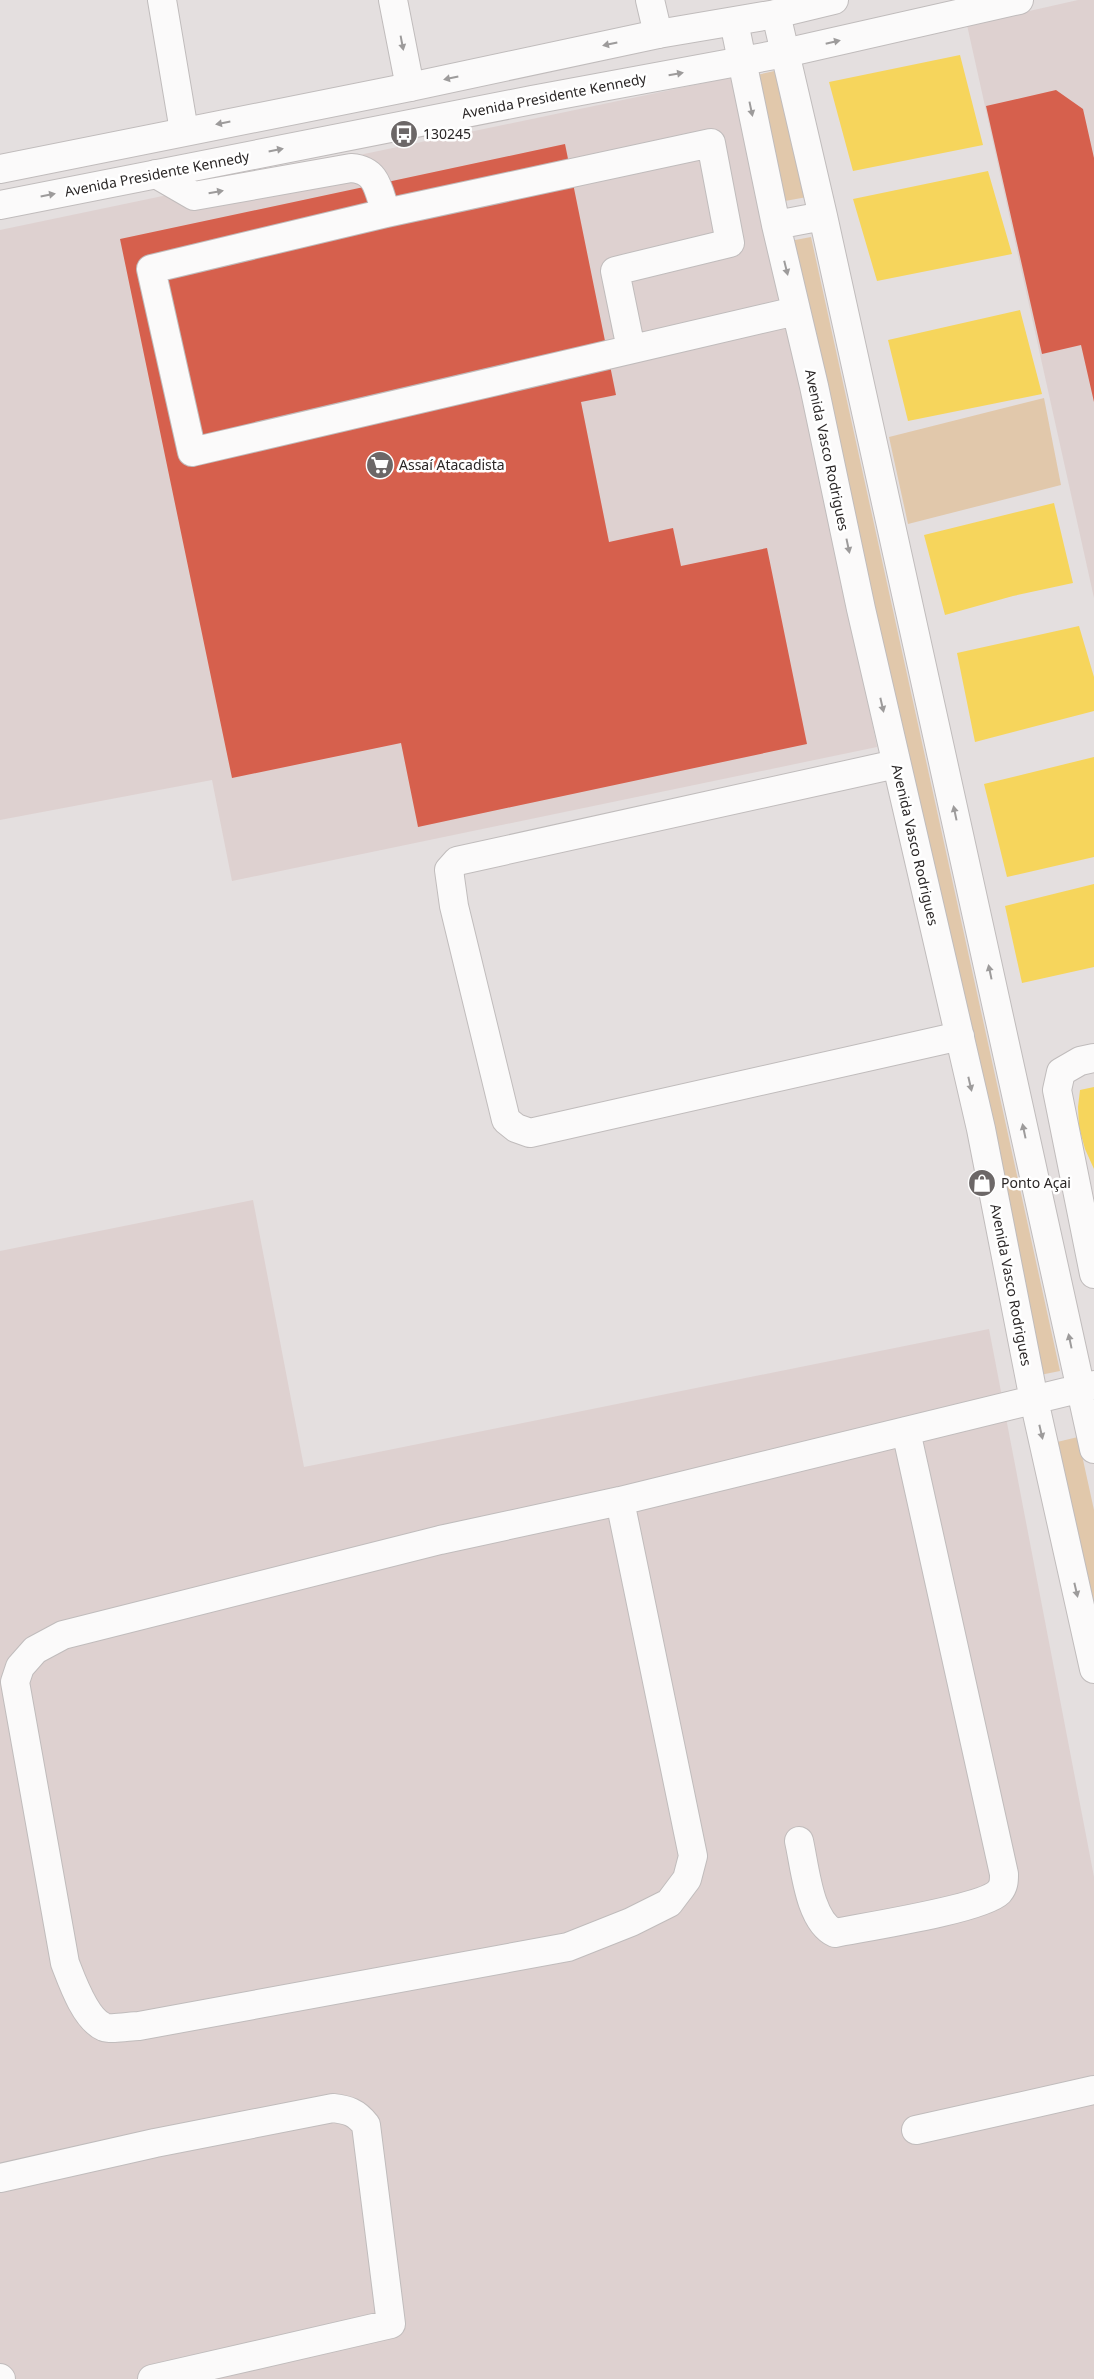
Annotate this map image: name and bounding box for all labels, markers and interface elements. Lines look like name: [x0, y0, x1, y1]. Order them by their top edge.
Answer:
one-way arrow: [398, 36, 406, 52]
one-way arrow: [825, 38, 840, 46]
one-way arrow: [601, 41, 617, 49]
street label: Avenida Presidente Kennedy: [460, 68, 649, 123]
one-way arrow: [668, 69, 684, 77]
one-way arrow: [443, 74, 458, 82]
one-way arrow: [747, 102, 755, 117]
bus stop icon: 130245: [389, 119, 419, 149]
one-way arrow: [214, 120, 230, 128]
place label: 130245: [423, 124, 471, 143]
street label: Avenida Presidente Kennedy: [63, 146, 252, 201]
one-way arrow: [268, 146, 284, 154]
one-way arrow: [209, 188, 225, 196]
one-way arrow: [40, 191, 56, 199]
one-way arrow: [782, 261, 790, 276]
street label: Avenida Vasco Rodrigues: [801, 367, 854, 533]
supermarket icon: Assaí Atacadista: [365, 450, 395, 480]
place label: Assaí Atacadista: [399, 455, 505, 474]
one-way arrow: [844, 539, 852, 555]
one-way arrow: [879, 697, 887, 713]
street label: Avenida Vasco Rodrigues: [888, 762, 943, 928]
one-way arrow: [951, 805, 959, 821]
one-way arrow: [986, 964, 994, 979]
one-way arrow: [966, 1076, 974, 1091]
one-way arrow: [1020, 1122, 1028, 1138]
shop icon: Ponto Açai: [967, 1168, 997, 1198]
place label: Ponto Açai: [1001, 1173, 1071, 1192]
street label: Avenida Vasco Rodrigues: [986, 1202, 1037, 1368]
one-way arrow: [1066, 1333, 1074, 1348]
one-way arrow: [1037, 1424, 1045, 1439]
one-way arrow: [1072, 1583, 1080, 1598]

